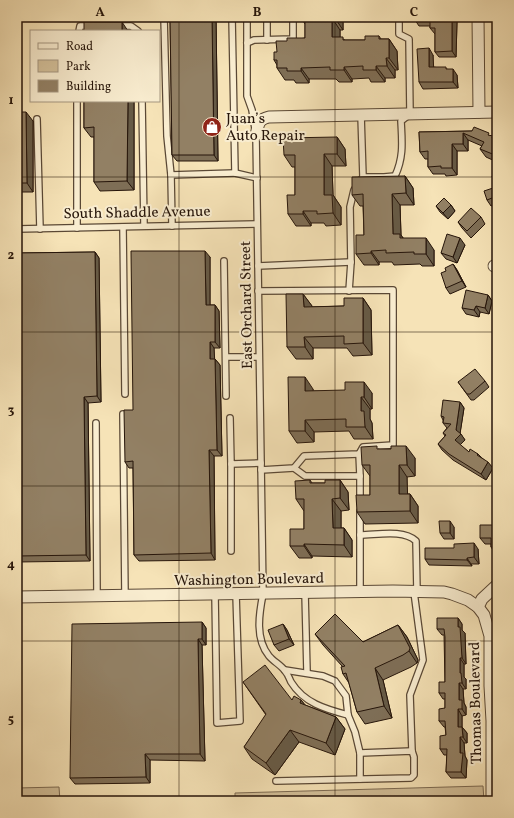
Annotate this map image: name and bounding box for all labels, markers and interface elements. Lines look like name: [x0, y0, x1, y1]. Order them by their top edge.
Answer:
text: A: [95, 4, 105, 22]
text: B: [253, 4, 262, 22]
text: C: [410, 4, 418, 22]
legend: [30, 30, 160, 102]
text: Road: [66, 39, 93, 55]
text: Park: [66, 59, 91, 75]
text: Building: [66, 79, 111, 95]
text: 1: [8, 92, 14, 110]
place label: Juan’s Auto Repair: [226, 109, 305, 147]
shop icon: Juan’s Auto Repair: [201, 116, 223, 138]
street label: South Shaddle Avenue: [63, 202, 211, 225]
street label: East Orchard Street: [236, 241, 259, 369]
text: 2: [8, 247, 15, 265]
text: 3: [8, 402, 15, 420]
text: 4: [7, 556, 15, 574]
street label: Washington Boulevard: [174, 569, 324, 592]
street label: Thomas Boulevard: [465, 641, 488, 765]
text: 5: [8, 711, 14, 729]

